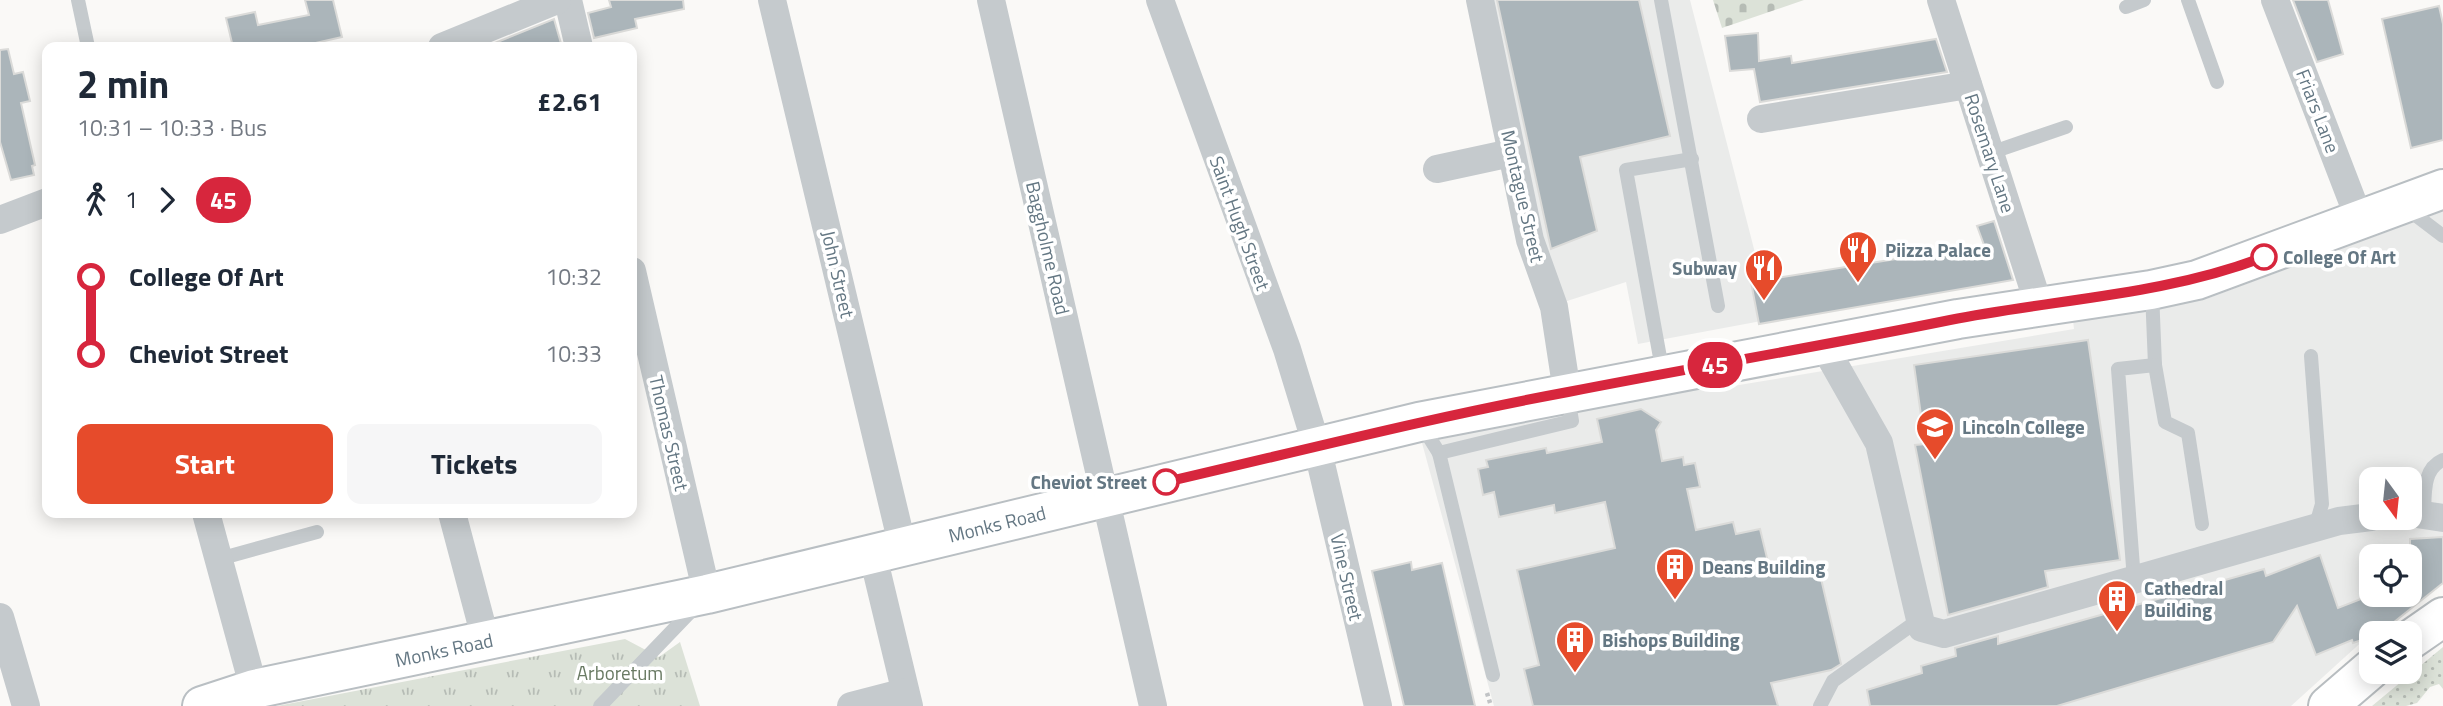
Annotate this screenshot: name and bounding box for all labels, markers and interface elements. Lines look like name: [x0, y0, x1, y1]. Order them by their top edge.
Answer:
text: 2 min: [77, 55, 169, 113]
street label: Friars Lane: [2289, 65, 2348, 157]
text: £2.61: [537, 82, 602, 121]
street label: Rosemary Lane: [1958, 90, 2023, 216]
text: 10:31 – 10:33 · Bus: [77, 110, 267, 145]
street label: Montague Street: [1494, 127, 1553, 265]
street label: Saint Hugh Street: [1203, 152, 1278, 294]
street label: Baggholme Road: [1019, 178, 1078, 317]
icon: walk: [77, 181, 115, 219]
icon: forward: [148, 181, 186, 219]
text: 1: [125, 182, 138, 217]
text: 45: [210, 182, 237, 218]
street label: John Street: [814, 227, 863, 321]
restaurant icon: Piizza Palace: [1837, 229, 1879, 284]
place label: Piizza Palace: [1885, 235, 1991, 264]
place label: College Of Art: [2283, 242, 2396, 271]
marker: College Of Art: [2251, 244, 2277, 270]
restaurant icon: Subway: [1743, 247, 1785, 302]
place label: Subway: [1672, 253, 1737, 282]
text: College Of Art: [129, 257, 284, 296]
text: 10:32: [545, 259, 602, 294]
text: Cheviot Street: [129, 334, 288, 373]
text: 10:33: [545, 336, 602, 371]
line badge: 45: [1684, 342, 1746, 388]
text: 45: [1702, 347, 1728, 383]
street label: Thomas Street: [642, 372, 697, 494]
school or university icon: Lincoln College: [1914, 406, 1956, 461]
place label: Lincoln College: [1962, 412, 2085, 441]
button: Start: [77, 424, 333, 504]
button: Tickets: [347, 424, 602, 504]
place label: Cheviot Street: [1031, 467, 1147, 496]
north arrow: [2359, 467, 2422, 530]
map controls: [2359, 467, 2422, 684]
marker: Cheviot Street: [1153, 469, 1179, 495]
street label: Monks Road: [945, 497, 1049, 550]
street label: Vine Street: [1323, 531, 1372, 623]
button: locate: [2359, 544, 2422, 607]
building icon: Deans Building: [1654, 546, 1696, 601]
place label: Deans Building: [1702, 552, 1825, 581]
place label: Cathedral Building: [2144, 573, 2223, 624]
building icon: Cathedral Building: [2096, 578, 2138, 633]
building icon: Bishops Building: [1554, 619, 1596, 674]
button: layers: [2359, 621, 2422, 684]
street label: Monks Road: [392, 625, 496, 674]
place label: Bishops Building: [1602, 625, 1740, 654]
park label: Arboretum: [577, 658, 663, 687]

